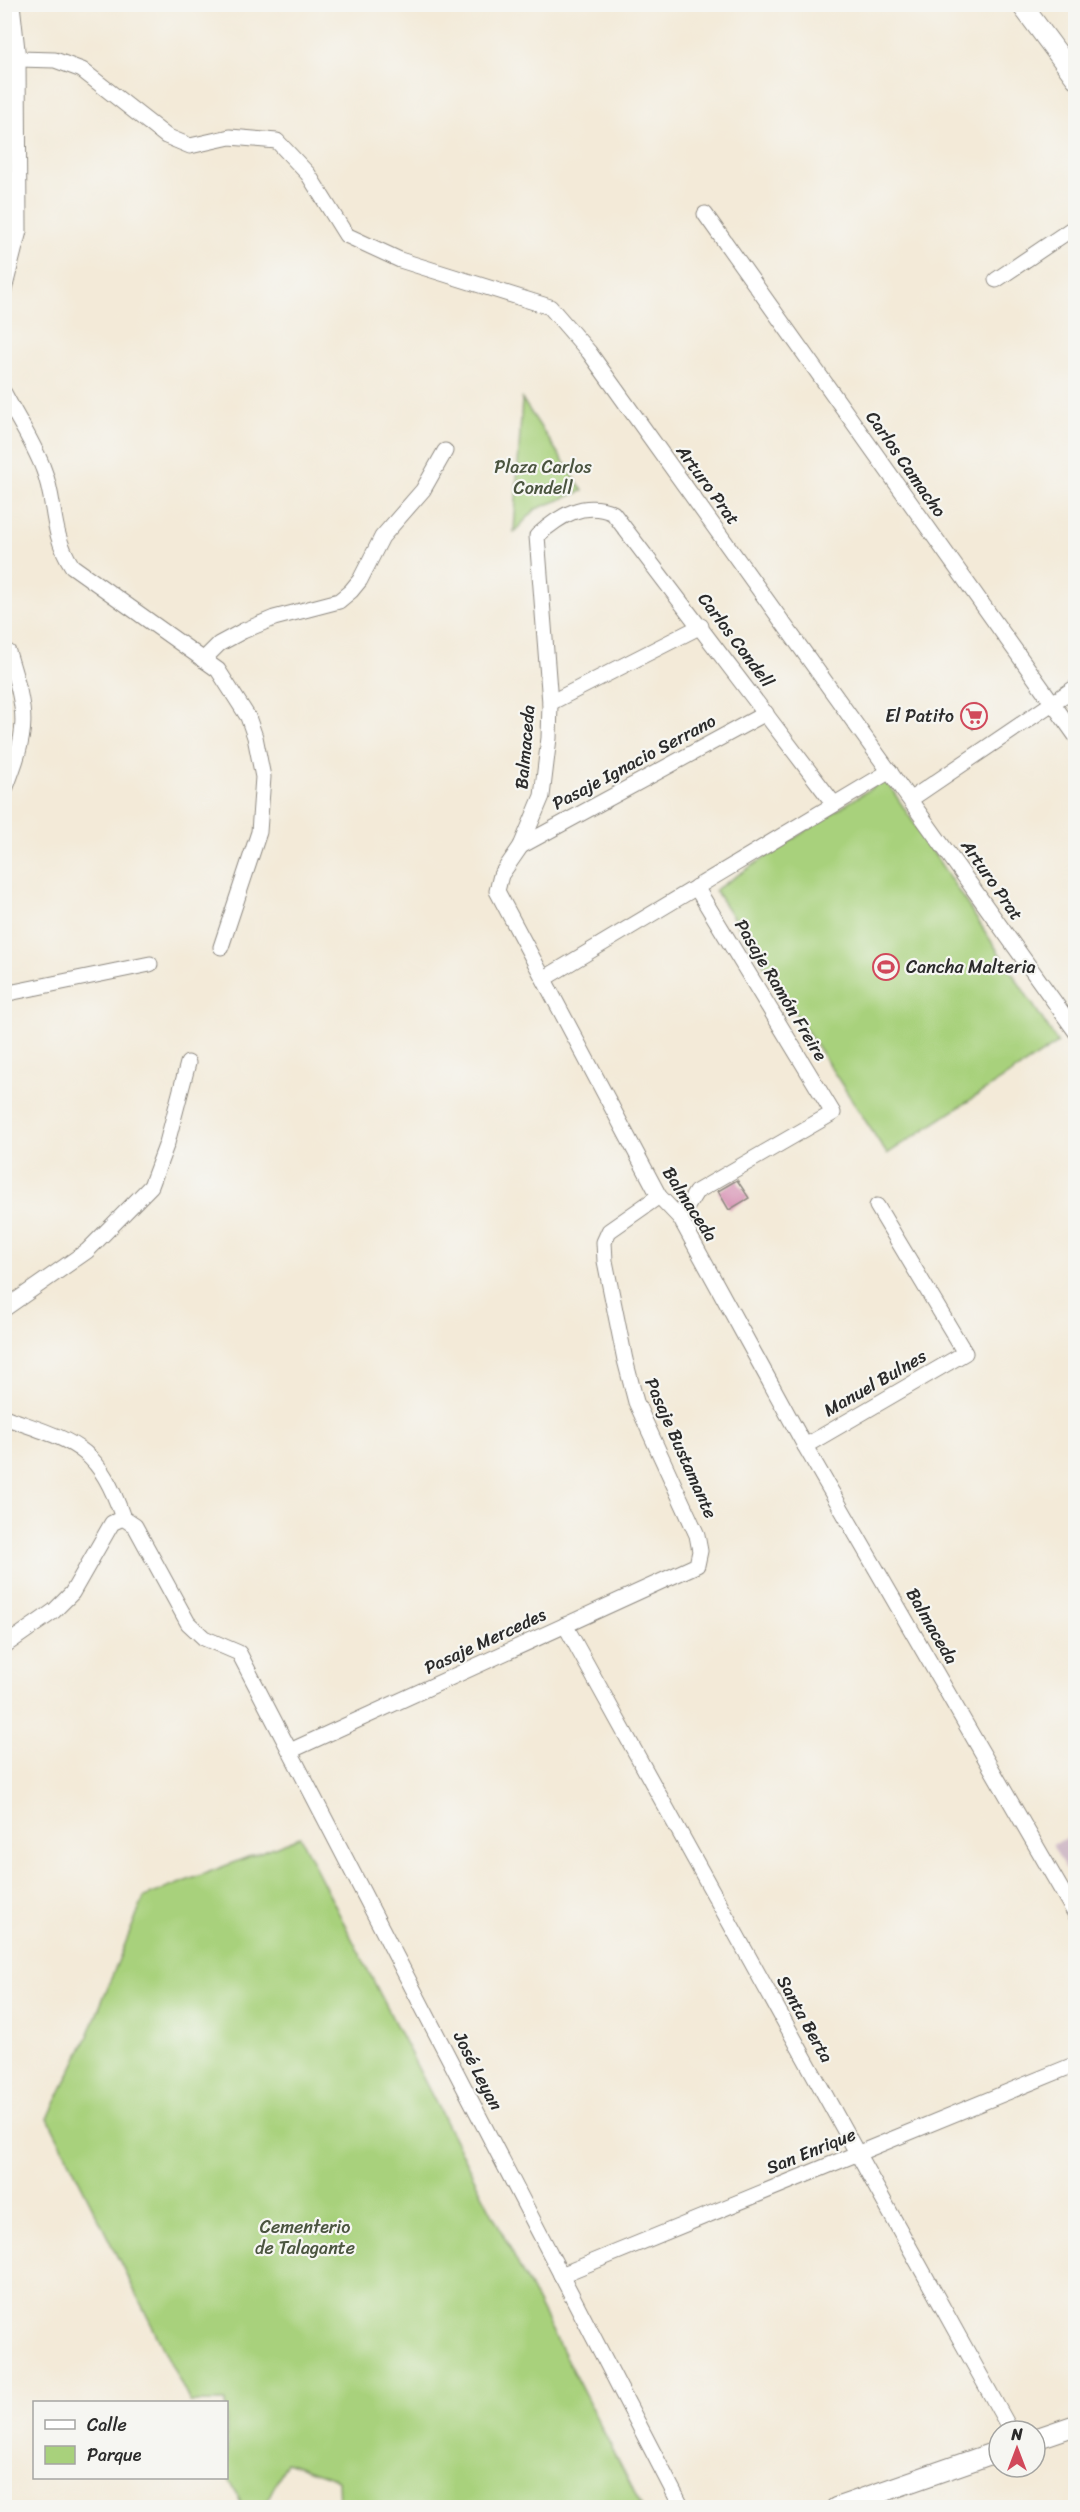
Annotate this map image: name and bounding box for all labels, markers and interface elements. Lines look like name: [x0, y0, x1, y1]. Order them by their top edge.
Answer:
street label: Carlos Camacho: [857, 404, 955, 524]
street label: Arturo Prat: [667, 437, 748, 532]
park label: Plaza Carlos Condell: [494, 451, 592, 504]
street label: Carlos Condell: [689, 585, 783, 695]
place label: El Patito: [885, 700, 954, 732]
supermarket icon: El Patito: [959, 701, 989, 731]
street label: Balmaceda: [505, 703, 545, 791]
street label: Pasaje Ignacio Serrano: [546, 705, 722, 819]
street label: Arturo Prat: [952, 832, 1032, 927]
street label: Pasaje Ramón Freire: [726, 913, 836, 1068]
place label: Cancha Malteria: [906, 951, 1035, 983]
sports icon: Cancha Malteria: [871, 952, 901, 982]
street label: Balmaceda: [654, 1160, 726, 1248]
street label: Manuel Bulnes: [817, 1340, 933, 1426]
street label: Pasaje Bustamante: [636, 1372, 726, 1524]
street label: Balmaceda: [897, 1581, 967, 1671]
street label: Pasaje Mercedes: [419, 1598, 552, 1683]
street label: Santa Berta: [768, 1969, 842, 2069]
street label: José Leyan: [444, 2025, 512, 2117]
street label: San Enrique: [761, 2118, 861, 2184]
park label: Cementerio de Talagante: [255, 2211, 355, 2264]
legend: [33, 2401, 228, 2479]
text: Calle: [87, 2409, 127, 2441]
north arrow: [987, 2419, 1047, 2479]
text: N: [1010, 2420, 1023, 2449]
text: Parque: [87, 2439, 142, 2471]

